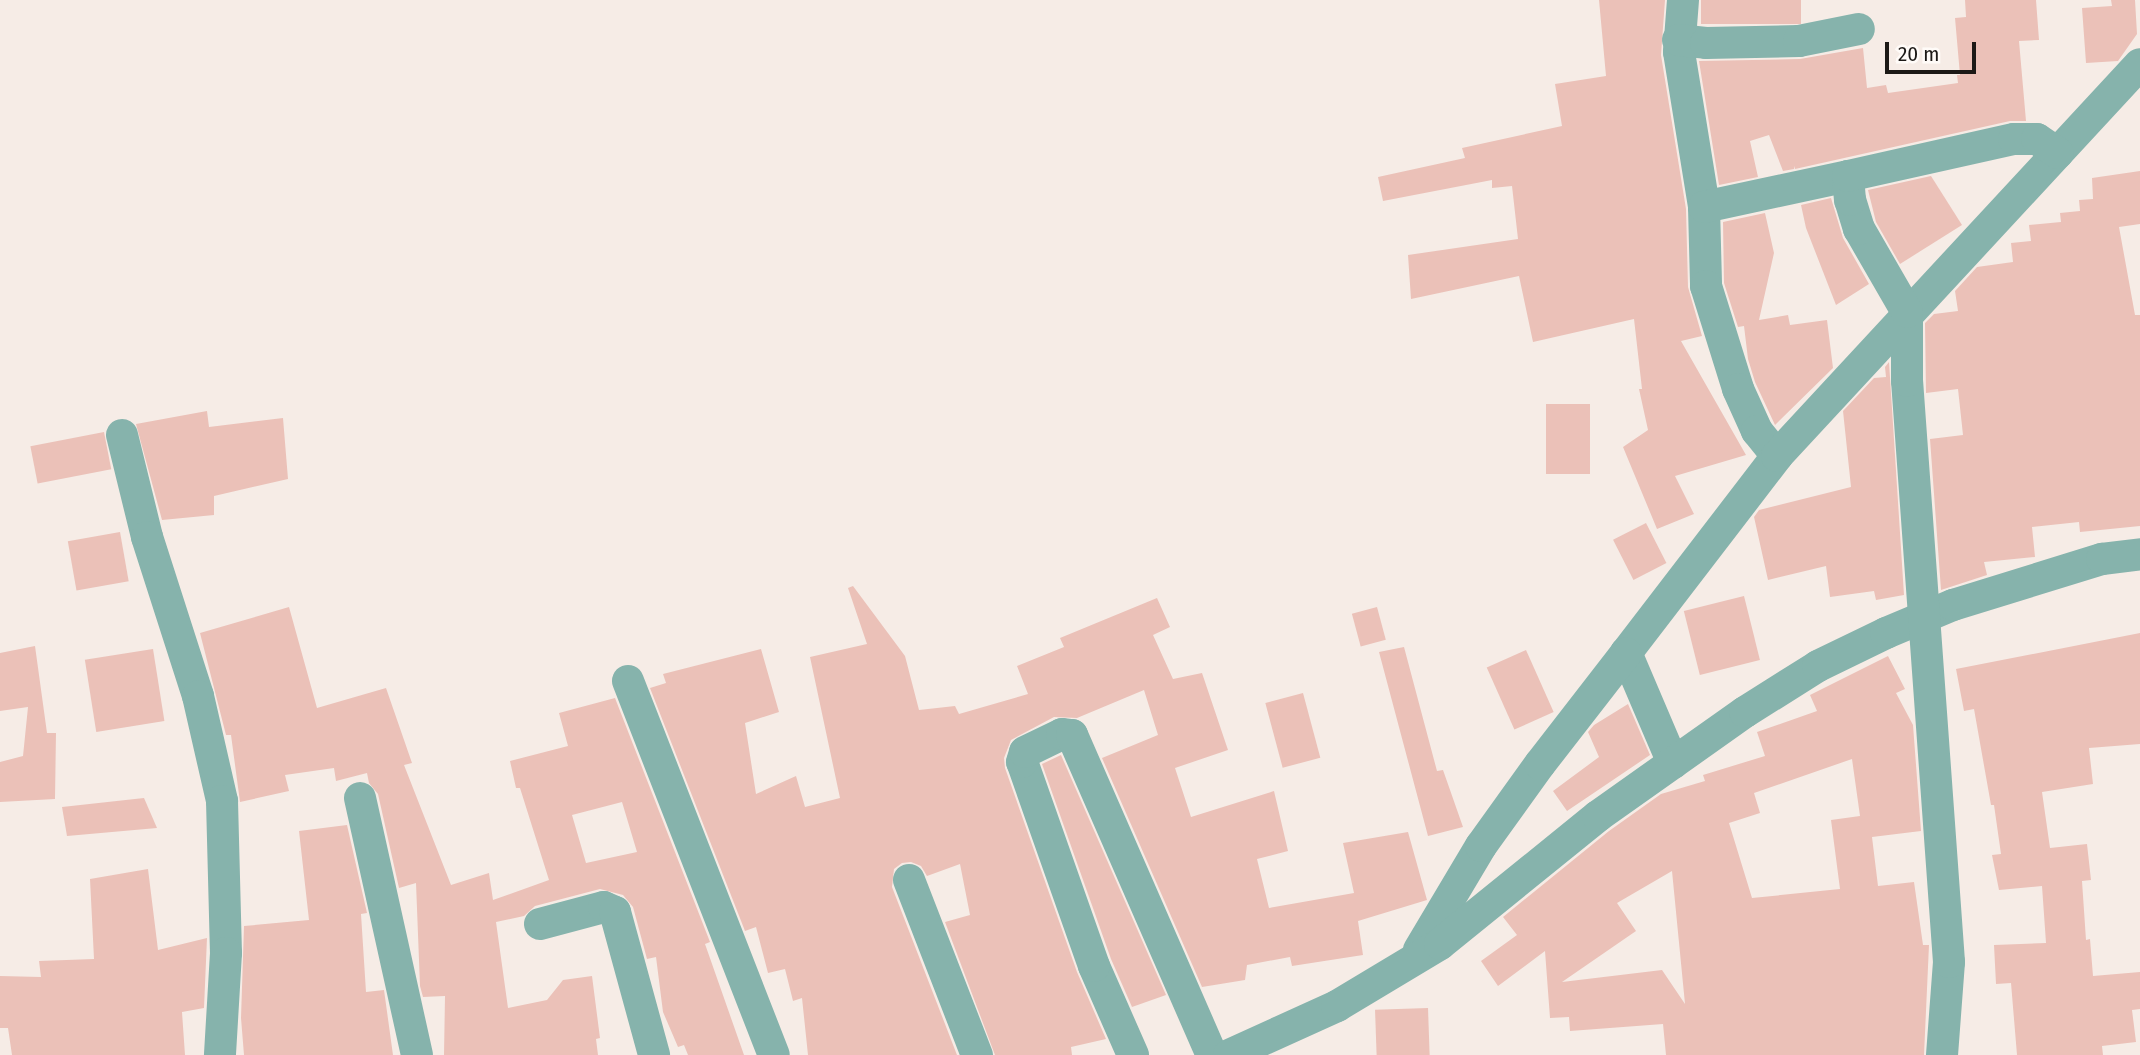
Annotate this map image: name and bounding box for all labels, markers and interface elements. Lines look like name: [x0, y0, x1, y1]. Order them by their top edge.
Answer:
scale bar: [1888, 28, 1979, 72]
text: 20 m: [1898, 41, 1939, 67]

